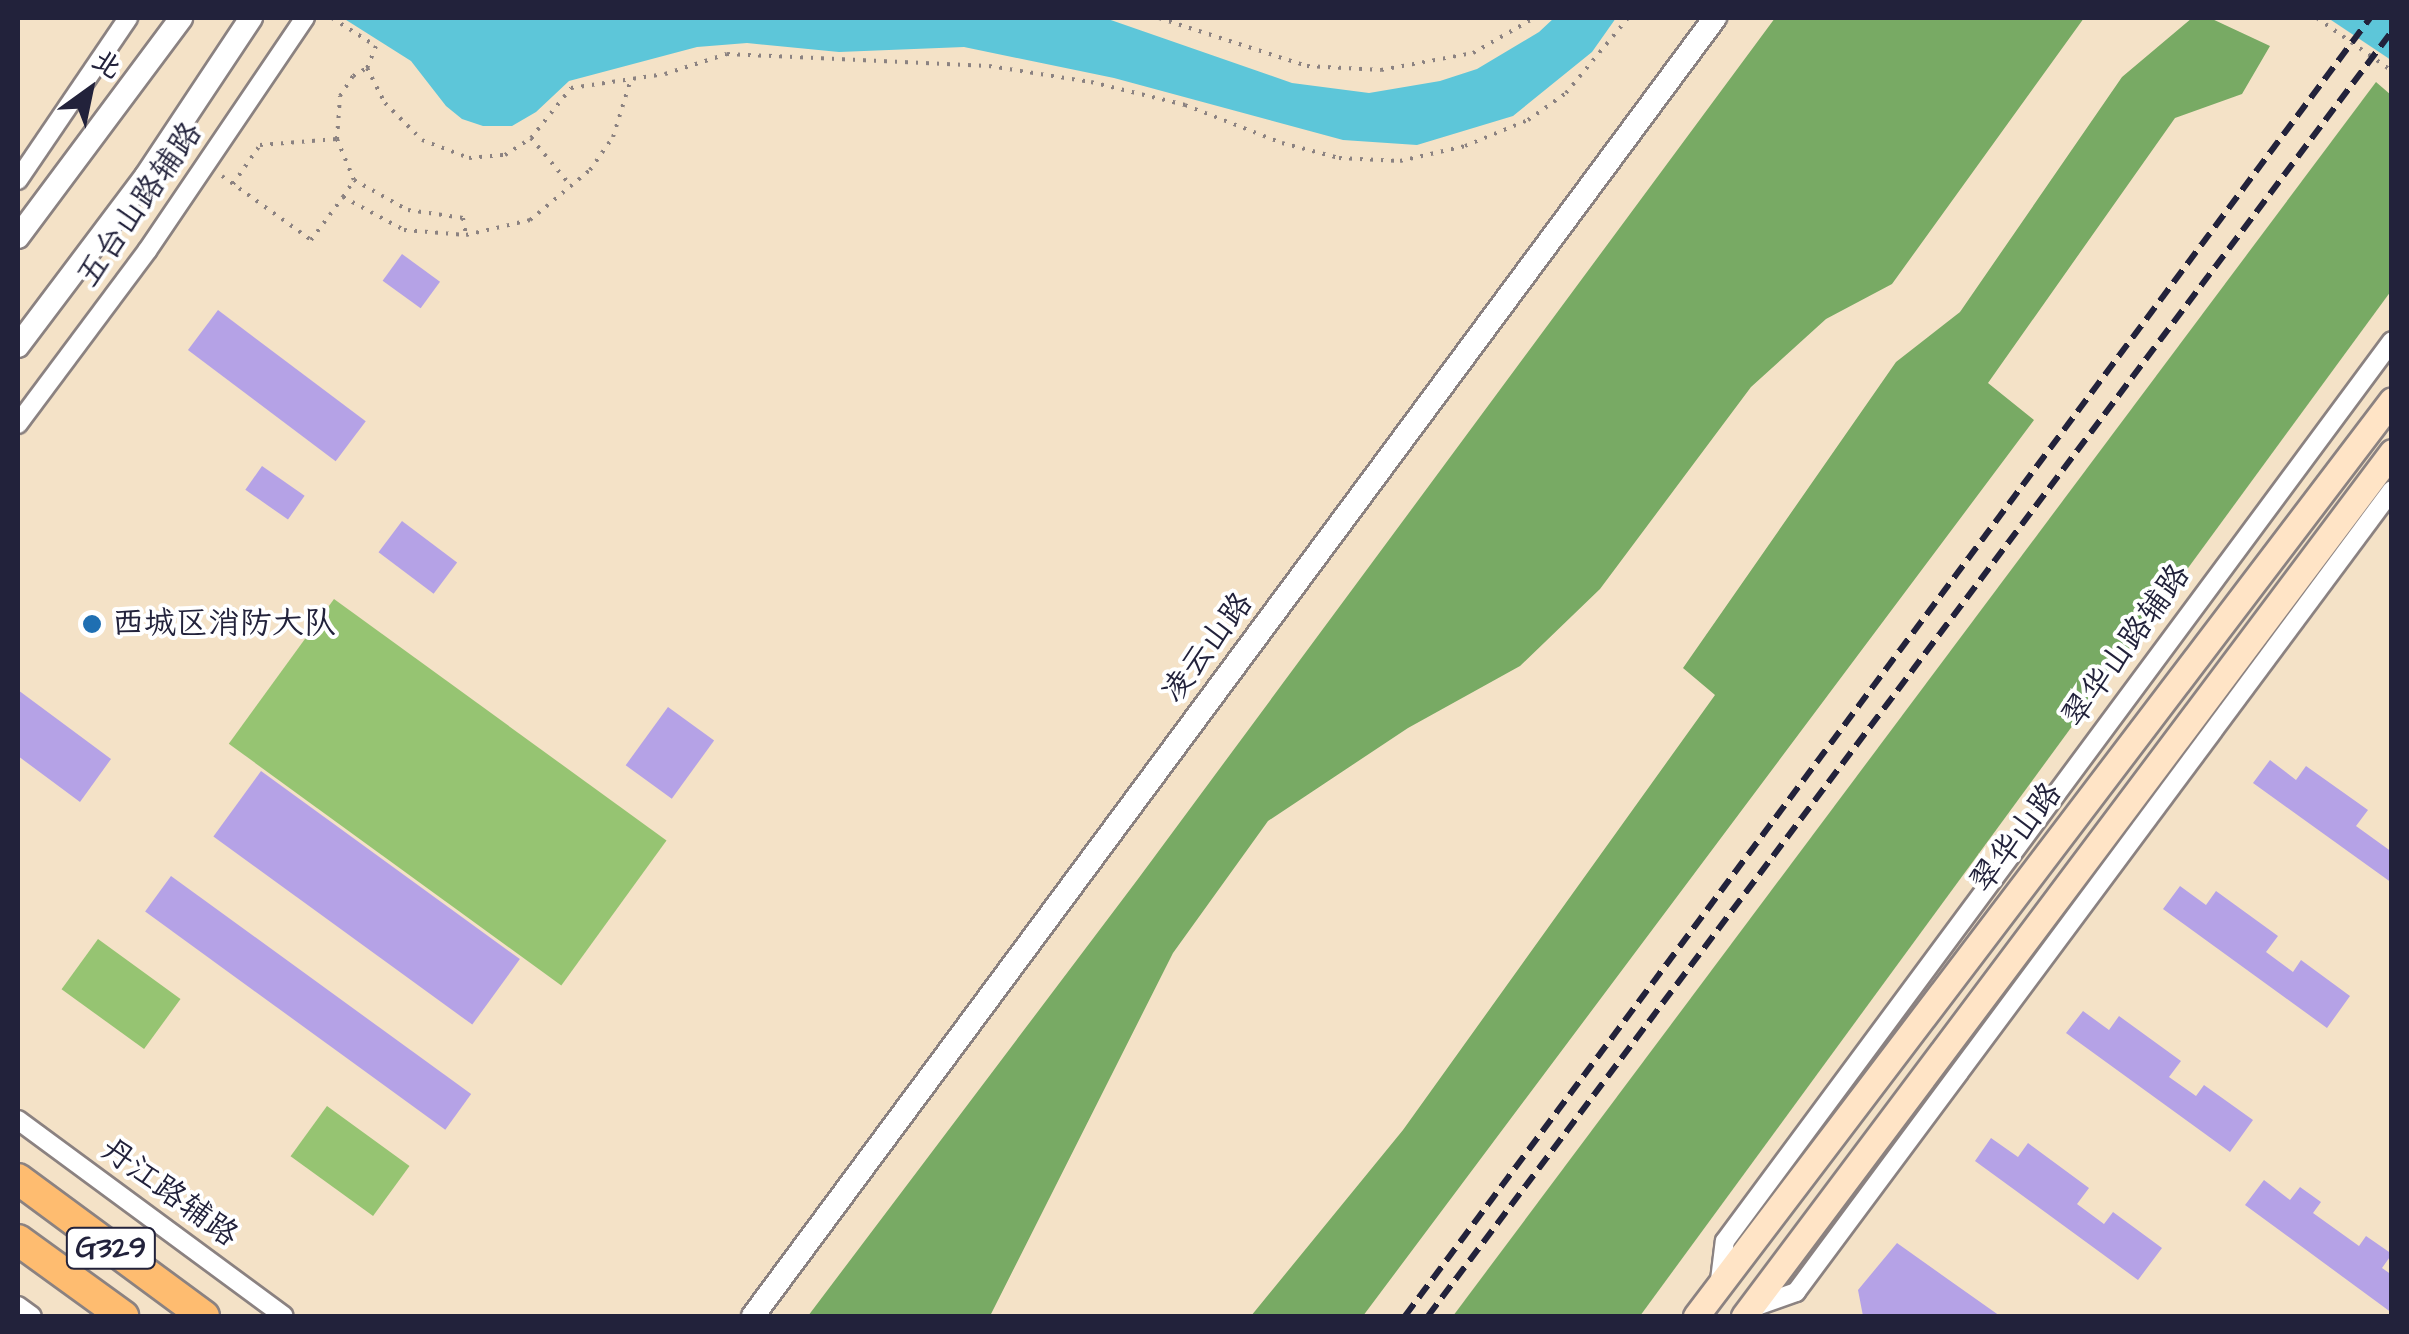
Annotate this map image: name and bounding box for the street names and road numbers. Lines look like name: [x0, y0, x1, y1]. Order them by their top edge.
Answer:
street label: 五台山路辅路: [69, 115, 211, 295]
street label: 翠华山路辅路: [2055, 557, 2199, 735]
street label: 凌云山路: [1154, 585, 1262, 711]
street label: 翠华山路: [1963, 775, 2071, 901]
street label: 丹江路辅路: [93, 1130, 245, 1256]
road number: G329: [64, 1223, 158, 1273]

